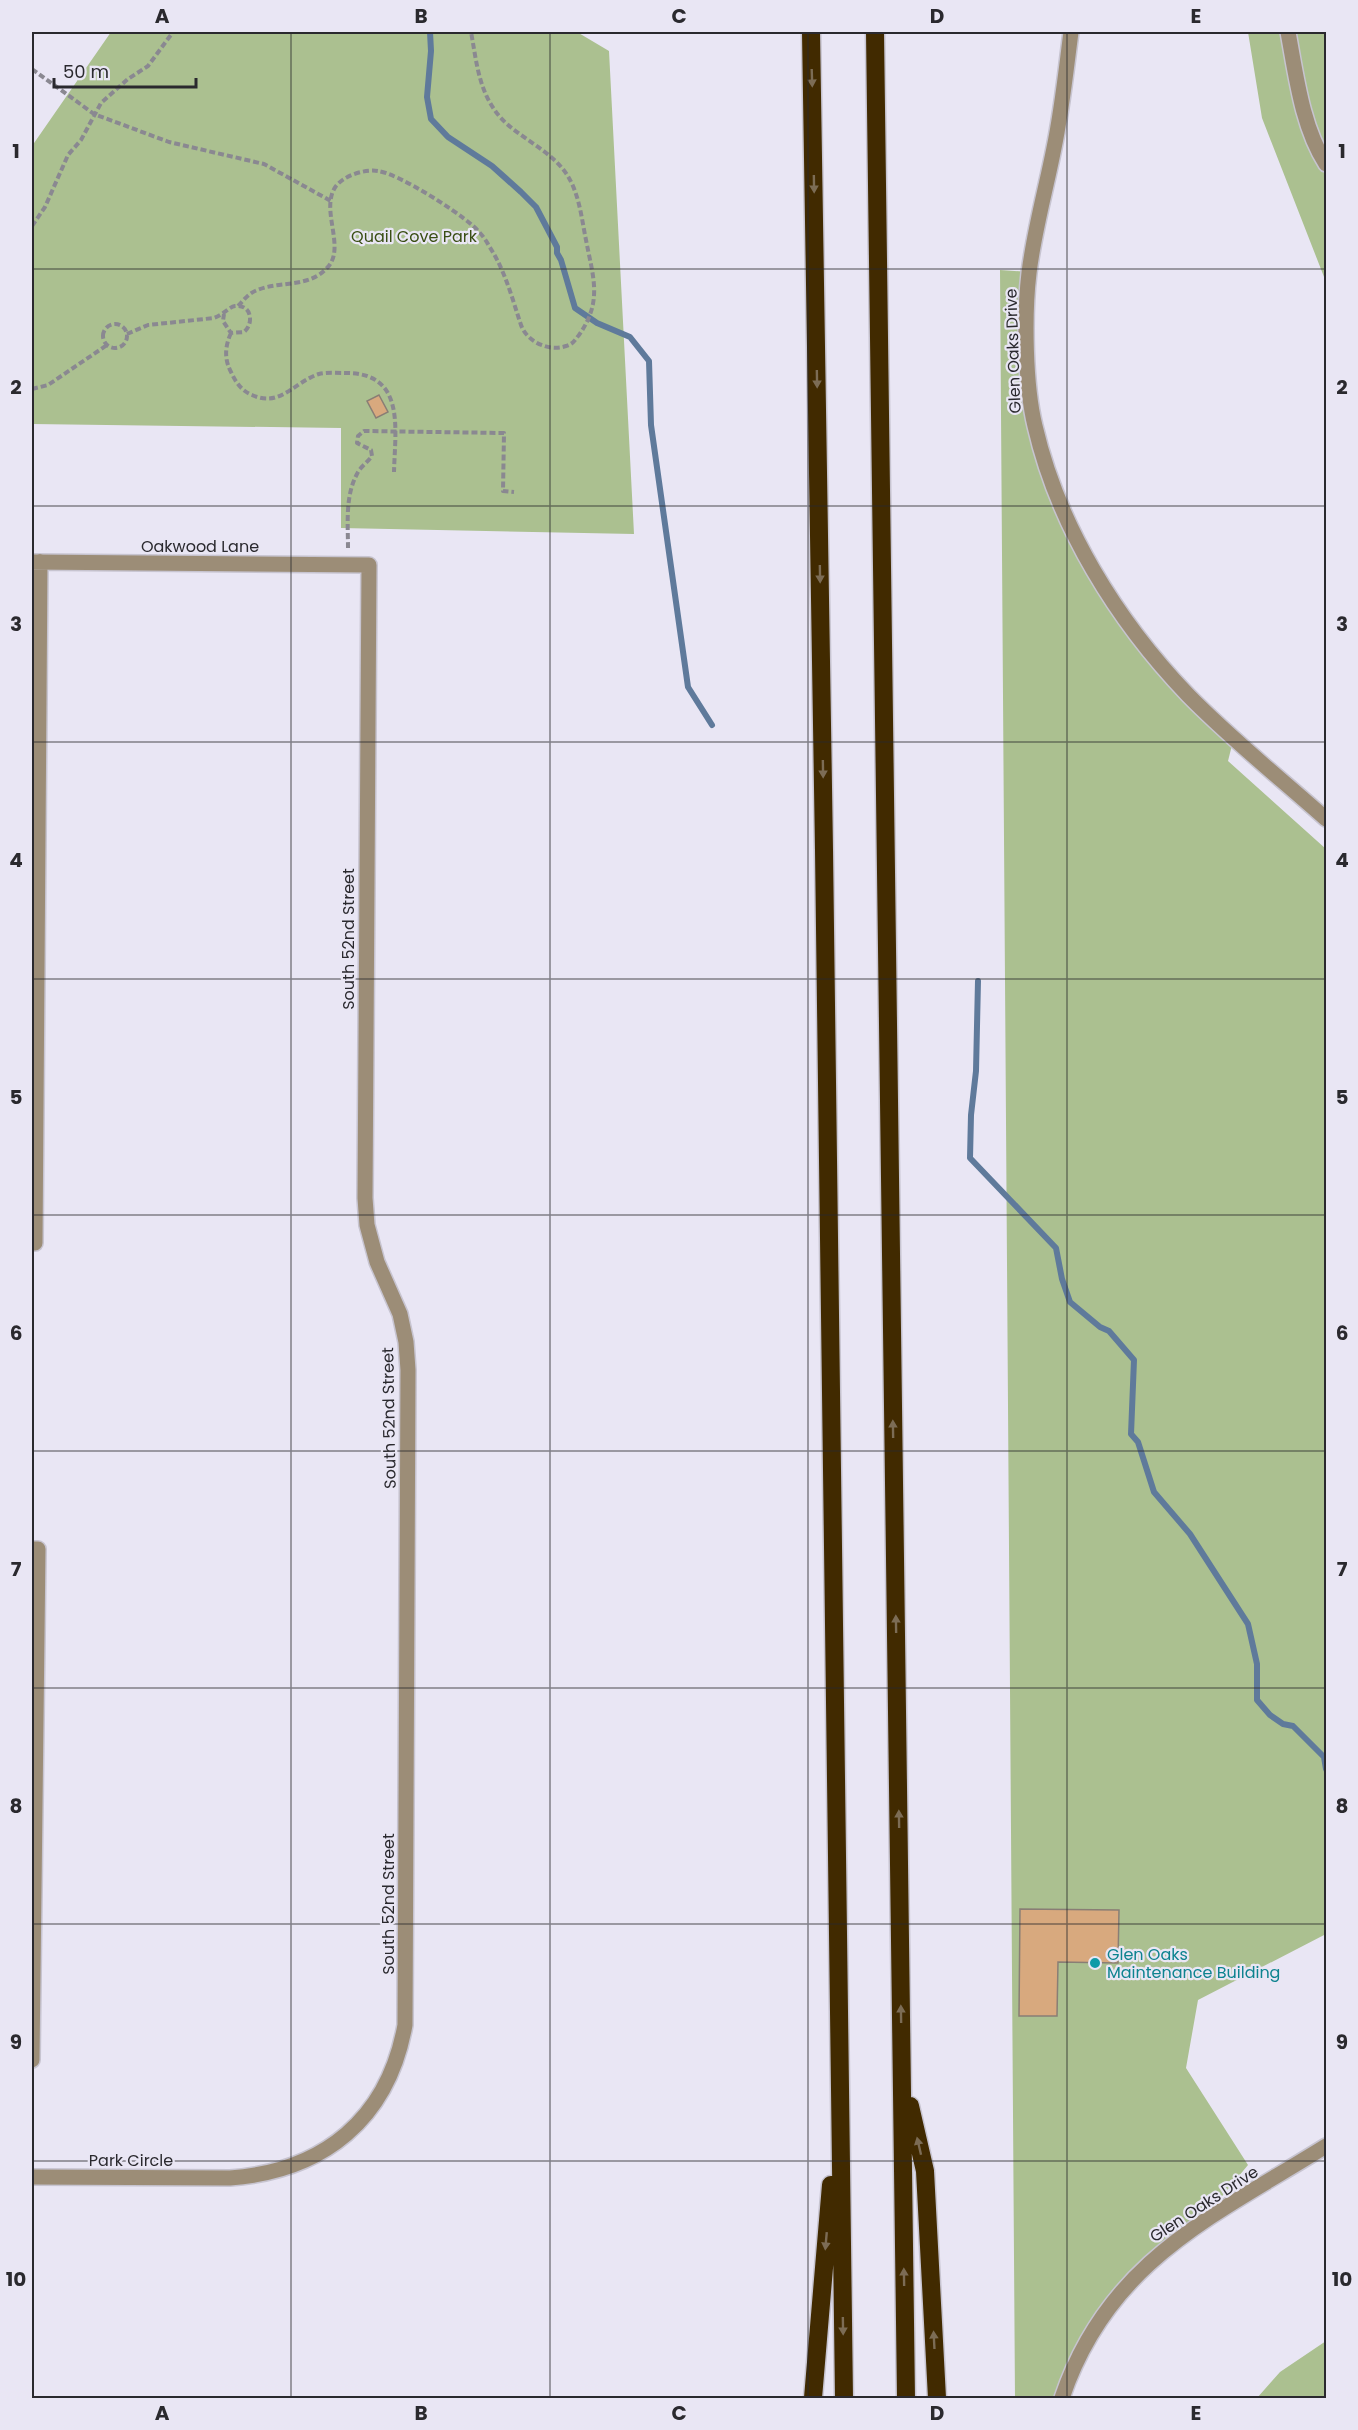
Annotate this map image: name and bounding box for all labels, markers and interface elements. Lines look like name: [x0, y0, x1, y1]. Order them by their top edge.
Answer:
text: A: [155, 2, 170, 30]
text: B: [414, 2, 428, 30]
text: C: [671, 2, 687, 30]
text: D: [930, 2, 944, 30]
text: E: [1191, 2, 1201, 30]
scale bar: [54, 51, 196, 89]
text: 50 m: [63, 59, 109, 84]
one-way arrow: [808, 69, 817, 88]
text: 1: [12, 137, 20, 165]
text: 1: [1338, 137, 1346, 165]
one-way arrow: [810, 174, 819, 193]
park label: Quail Cove Park: [351, 225, 478, 248]
street label: Glen Oaks Drive: [999, 288, 1027, 414]
one-way arrow: [812, 369, 822, 388]
text: 2: [10, 373, 22, 401]
text: 2: [1336, 373, 1348, 401]
street label: Oakwood Lane: [141, 535, 259, 558]
one-way arrow: [815, 564, 825, 583]
text: 3: [10, 610, 22, 638]
text: 3: [1336, 610, 1348, 638]
one-way arrow: [818, 759, 828, 778]
text: 4: [9, 846, 23, 874]
text: 4: [1335, 846, 1349, 874]
street label: South 52nd Street: [337, 868, 360, 1010]
text: 5: [10, 1083, 23, 1111]
text: 5: [1336, 1083, 1349, 1111]
text: 6: [10, 1319, 22, 1347]
text: 6: [1336, 1319, 1348, 1347]
street label: South 52nd Street: [376, 1347, 402, 1489]
one-way arrow: [888, 1419, 898, 1438]
text: 7: [11, 1555, 22, 1583]
text: 7: [1337, 1555, 1348, 1583]
one-way arrow: [891, 1614, 901, 1633]
text: 8: [10, 1792, 22, 1820]
text: 8: [1336, 1792, 1348, 1820]
one-way arrow: [894, 1809, 904, 1828]
street label: South 52nd Street: [377, 1833, 400, 1975]
place label: Glen Oaks Maintenance Building: [1107, 1943, 1280, 1984]
marker: Glen Oaks Maintenance Building: [1088, 1956, 1102, 1970]
one-way arrow: [896, 2004, 906, 2023]
text: 9: [10, 2028, 22, 2056]
text: 9: [1336, 2028, 1348, 2056]
one-way arrow: [914, 2136, 923, 2155]
street label: Park Circle: [89, 2149, 173, 2172]
street label: Glen Oaks Drive: [1145, 2160, 1263, 2248]
one-way arrow: [821, 2232, 831, 2251]
text: 10: [6, 2265, 26, 2293]
text: 10: [1332, 2265, 1352, 2293]
one-way arrow: [900, 2268, 909, 2287]
one-way arrow: [838, 2316, 848, 2335]
one-way arrow: [929, 2331, 938, 2350]
text: A: [155, 2399, 170, 2427]
text: B: [414, 2399, 428, 2427]
text: C: [671, 2399, 687, 2427]
text: D: [930, 2399, 944, 2427]
text: E: [1191, 2399, 1201, 2427]

